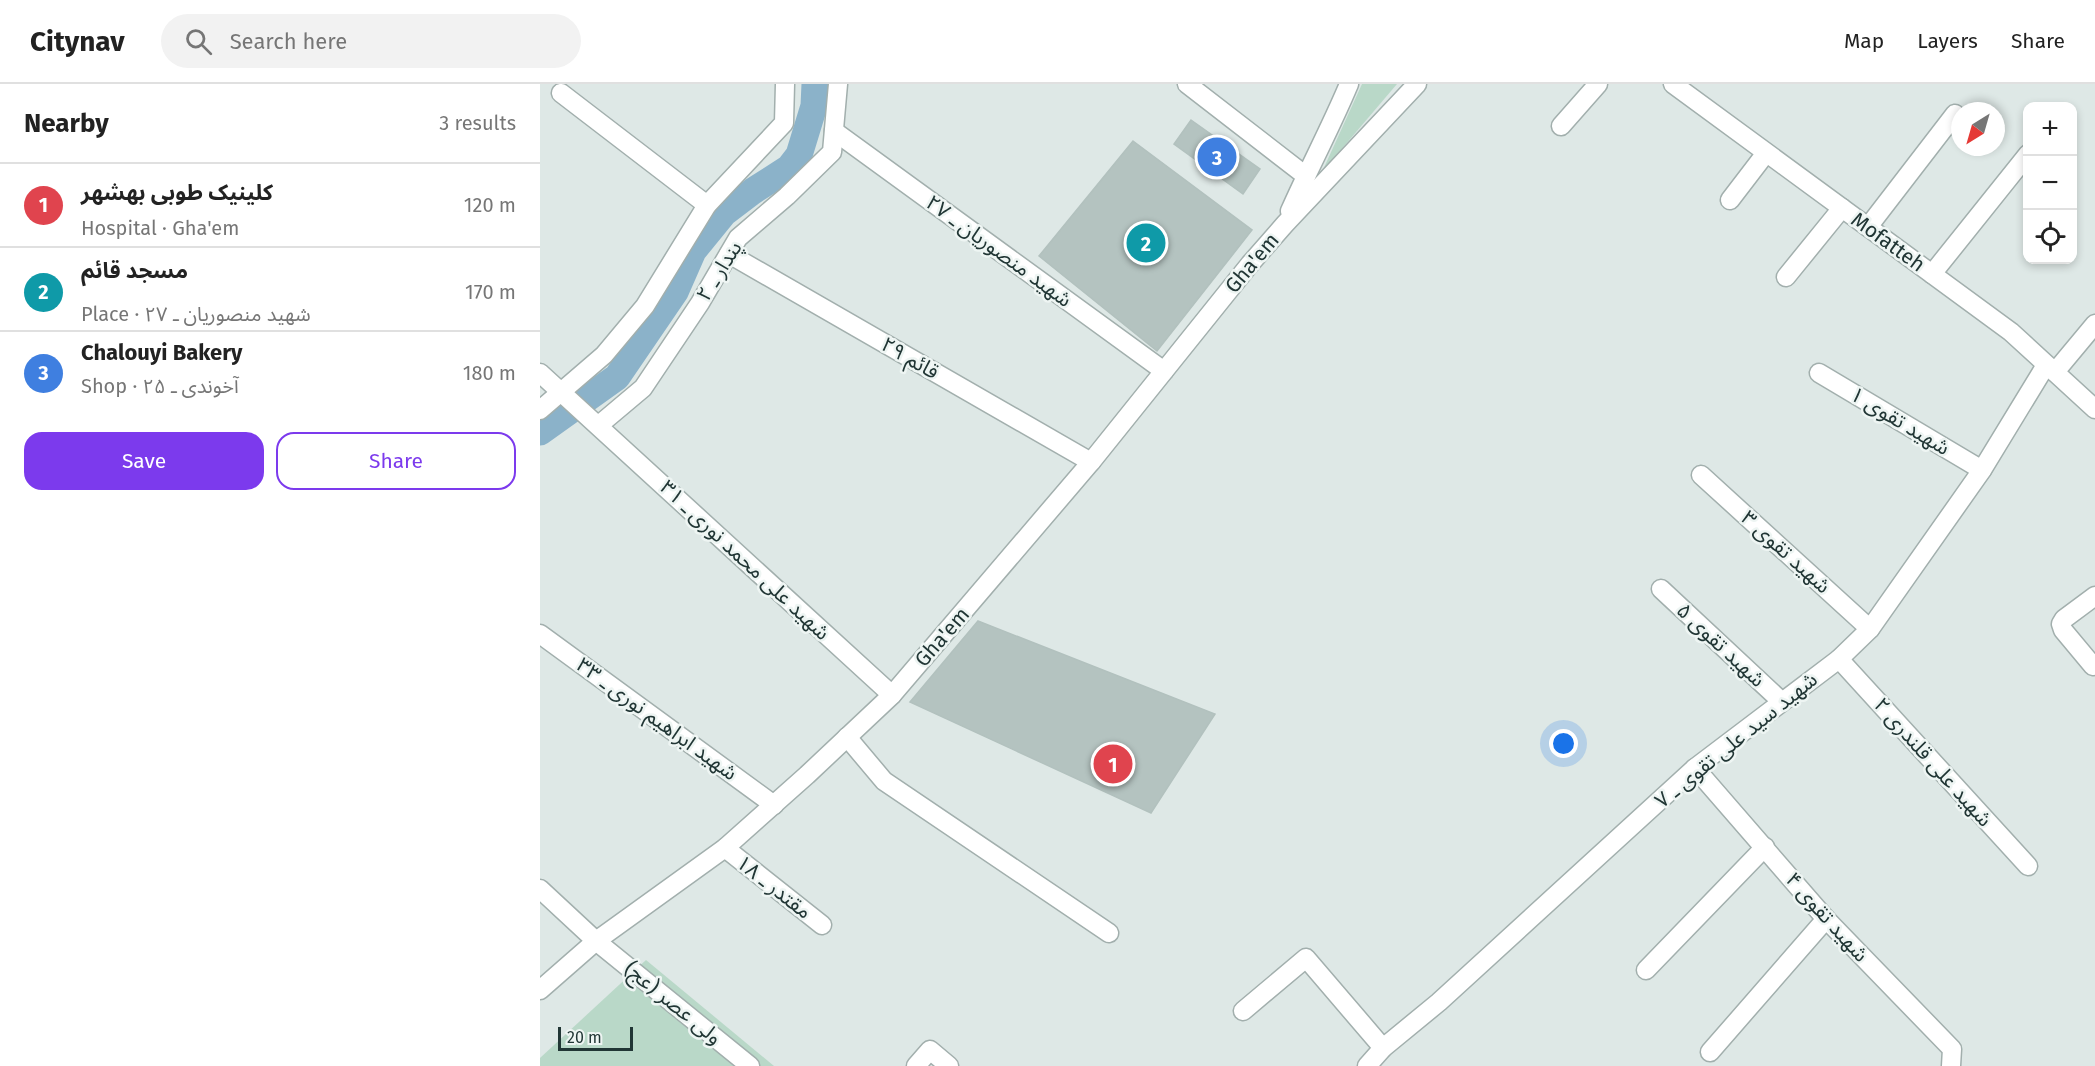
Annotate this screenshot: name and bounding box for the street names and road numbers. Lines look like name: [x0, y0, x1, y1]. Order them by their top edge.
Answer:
street label: شهید منصوریان ـ ۲۷: [921, 189, 1077, 313]
street label: Mofatteh: [1846, 206, 1930, 278]
street label: Gha'em: [1219, 228, 1285, 298]
street label: پندار ـ ۲: [690, 236, 748, 306]
street label: قائم ۲۹: [875, 331, 944, 387]
street label: شهید تقوی ۱: [1845, 381, 1955, 461]
street label: شهید علی محمد نوری ـ ۳۱: [655, 474, 835, 646]
street label: شهید تقوی ۳: [1736, 505, 1836, 599]
street label: شهید تقوی ۵: [1671, 597, 1771, 693]
street label: Gha'em: [909, 602, 975, 672]
street label: شهید ابراهیم نوری ـ ۳۳: [570, 652, 742, 788]
street label: شهید سید علی تقوی ـ ۷: [1649, 666, 1823, 814]
street label: شهید علی قلندری ۲: [1868, 692, 1998, 832]
street label: مقتدر ـ ۱۸: [731, 849, 817, 925]
street label: شهید تقوی ۴: [1780, 867, 1874, 967]
street label: ولی عصر (عج): [618, 956, 727, 1052]

